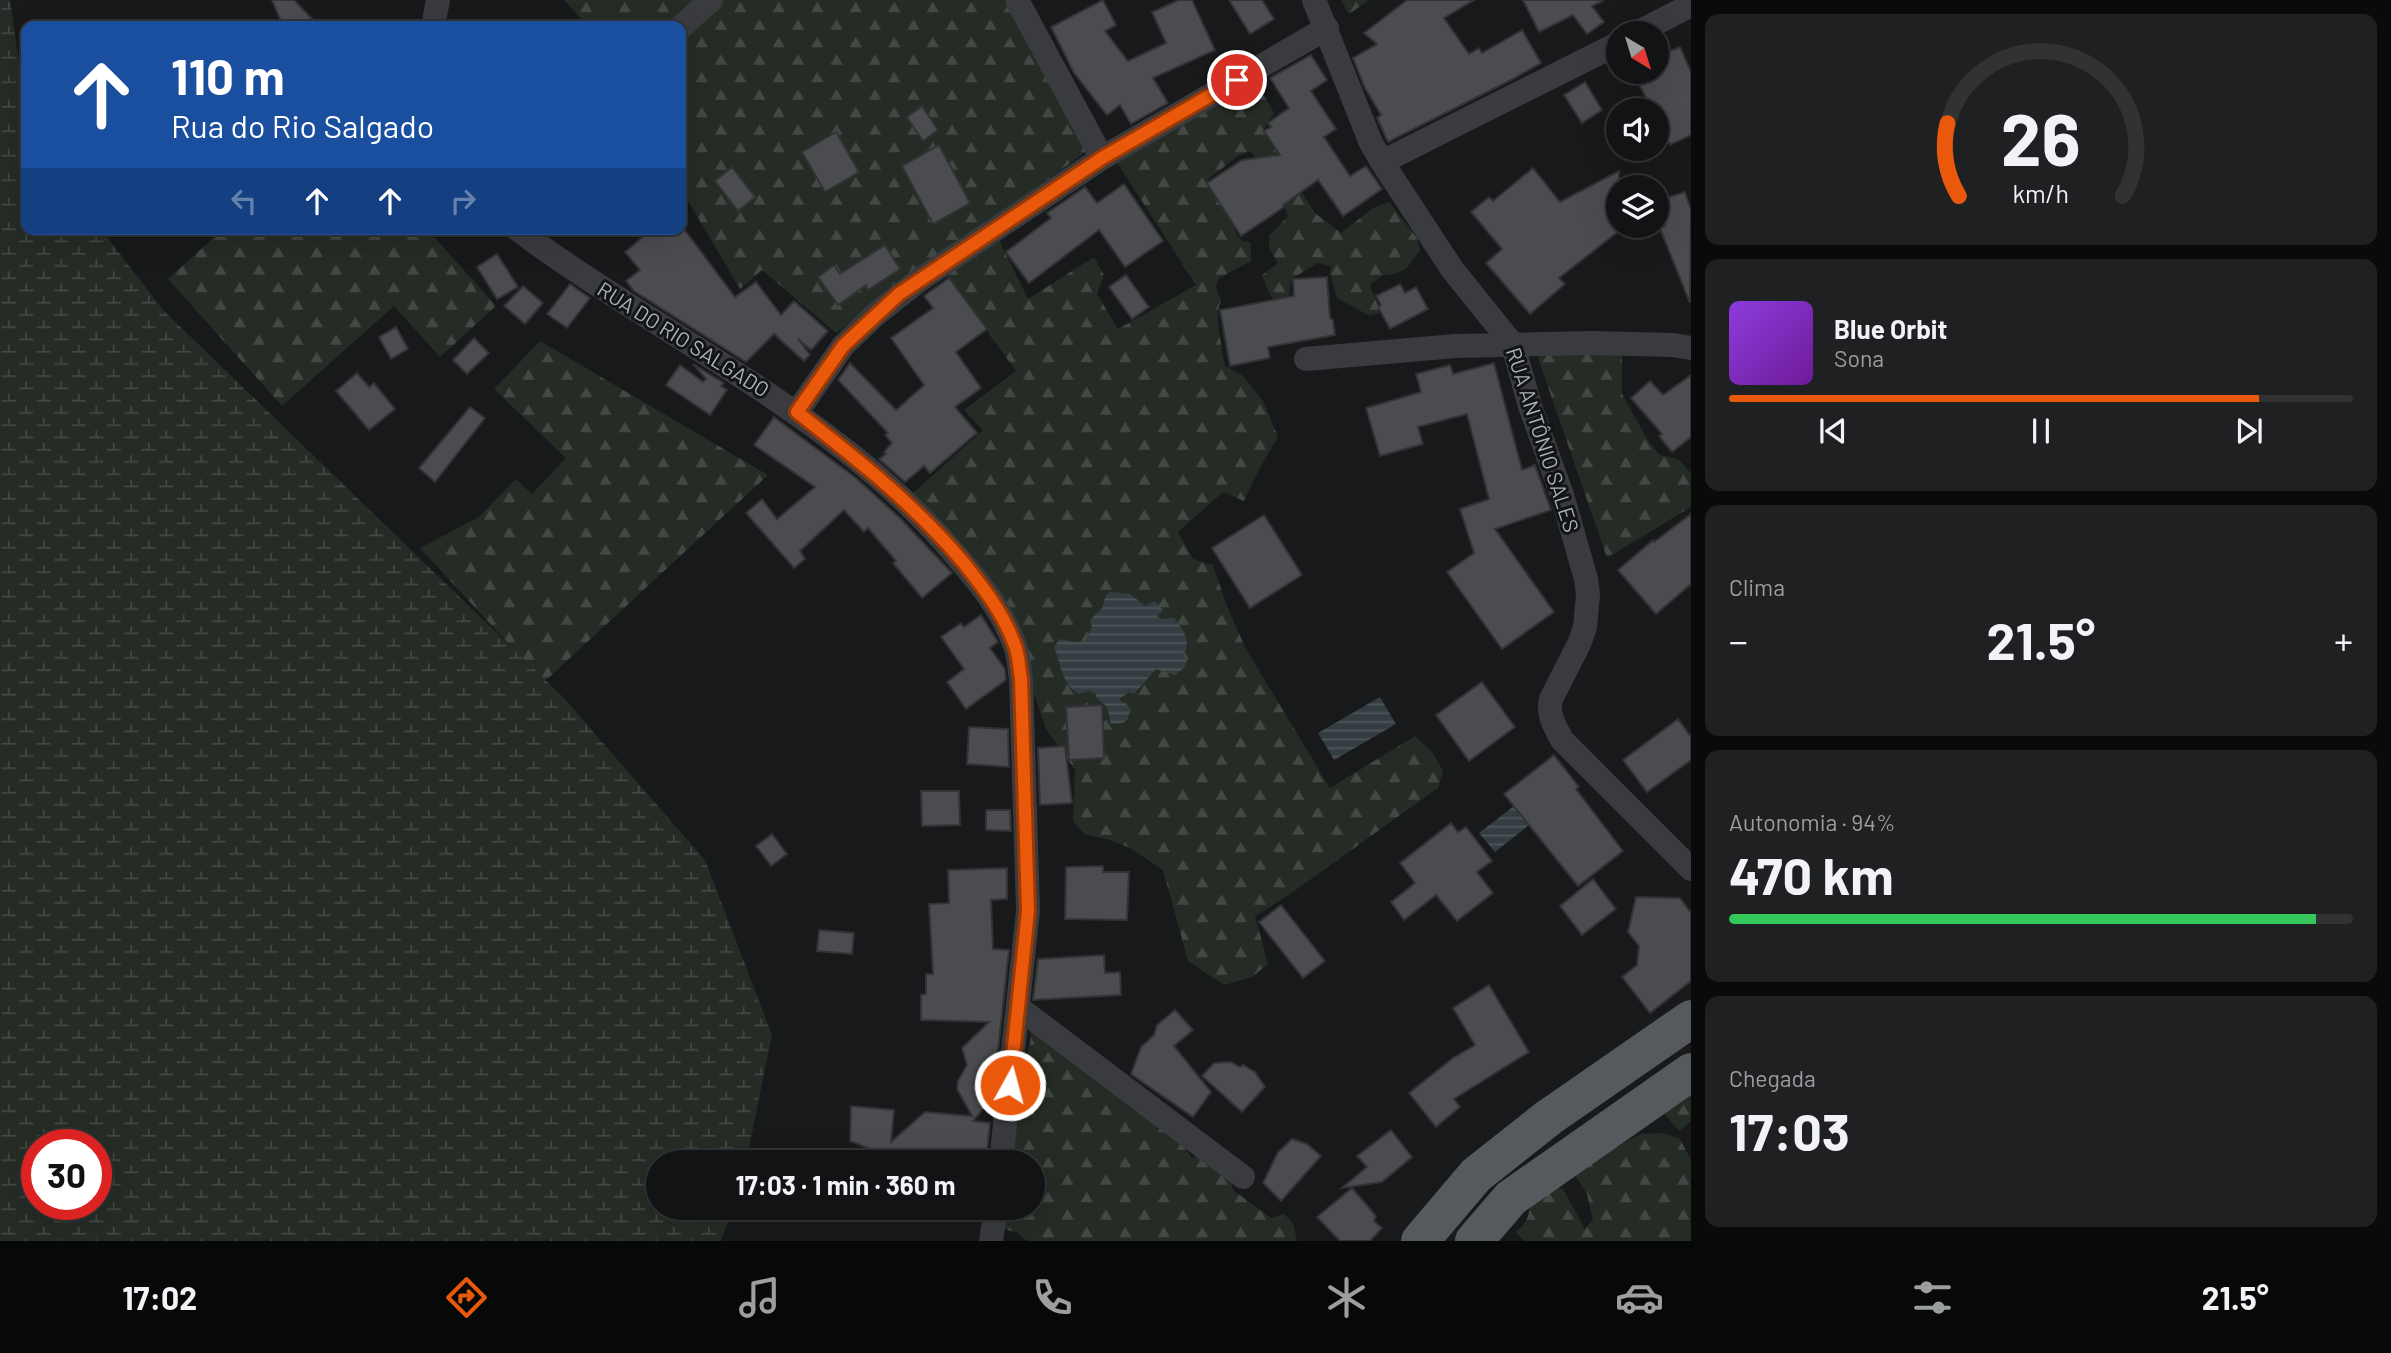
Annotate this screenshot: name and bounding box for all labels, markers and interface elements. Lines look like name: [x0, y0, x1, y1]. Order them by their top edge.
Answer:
north arrow: [1606, 21, 1670, 84]
map controls: [1606, 21, 1669, 238]
text: 110 m: [171, 46, 285, 105]
icon: ahead: [56, 49, 147, 140]
pin: [1207, 50, 1267, 110]
icon: arrive: [1218, 61, 1256, 99]
text: 26: [2001, 93, 2081, 181]
button: sound: [1606, 98, 1669, 161]
text: Rua do Rio Salgado: [171, 106, 434, 144]
button: layers: [1606, 175, 1669, 238]
text: km/h: [2013, 178, 2069, 208]
icon: left: [225, 182, 263, 220]
icon: ahead: [298, 182, 336, 220]
icon: ahead: [371, 182, 409, 220]
icon: right: [444, 182, 482, 220]
street label: RUA DO RIO SALGADO: [593, 276, 774, 402]
text: Blue Orbit: [1834, 313, 1947, 344]
street label: RUA ANTÔNIO SALES: [1502, 344, 1585, 535]
text: Sona: [1834, 344, 1884, 372]
icon: previous: [1814, 412, 1852, 450]
icon: pause: [2022, 412, 2060, 450]
icon: next: [2230, 412, 2268, 450]
text: Clima: [1729, 573, 1785, 601]
text: 21.5°: [1987, 608, 2095, 670]
text: −: [1729, 617, 1748, 663]
text: +: [2334, 617, 2353, 663]
text: Autonomia · 94%: [1729, 808, 1895, 836]
text: 470 km: [1729, 843, 1894, 905]
position arrow: [973, 1048, 1047, 1122]
text: Chegada: [1729, 1064, 1816, 1092]
text: 17:03: [1729, 1099, 1850, 1161]
speed limit sign: 30: [21, 1129, 112, 1220]
text: 17:03 · 1 min · 360 m: [735, 1169, 956, 1200]
icon: directions: [442, 1273, 491, 1322]
icon: music: [735, 1273, 784, 1322]
icon: phone: [1028, 1273, 1077, 1322]
icon: climate: [1322, 1273, 1371, 1322]
icon: car: [1615, 1273, 1664, 1322]
icon: filters: [1908, 1273, 1957, 1322]
text: 17:02: [122, 1278, 197, 1316]
text: 21.5°: [2202, 1278, 2269, 1316]

